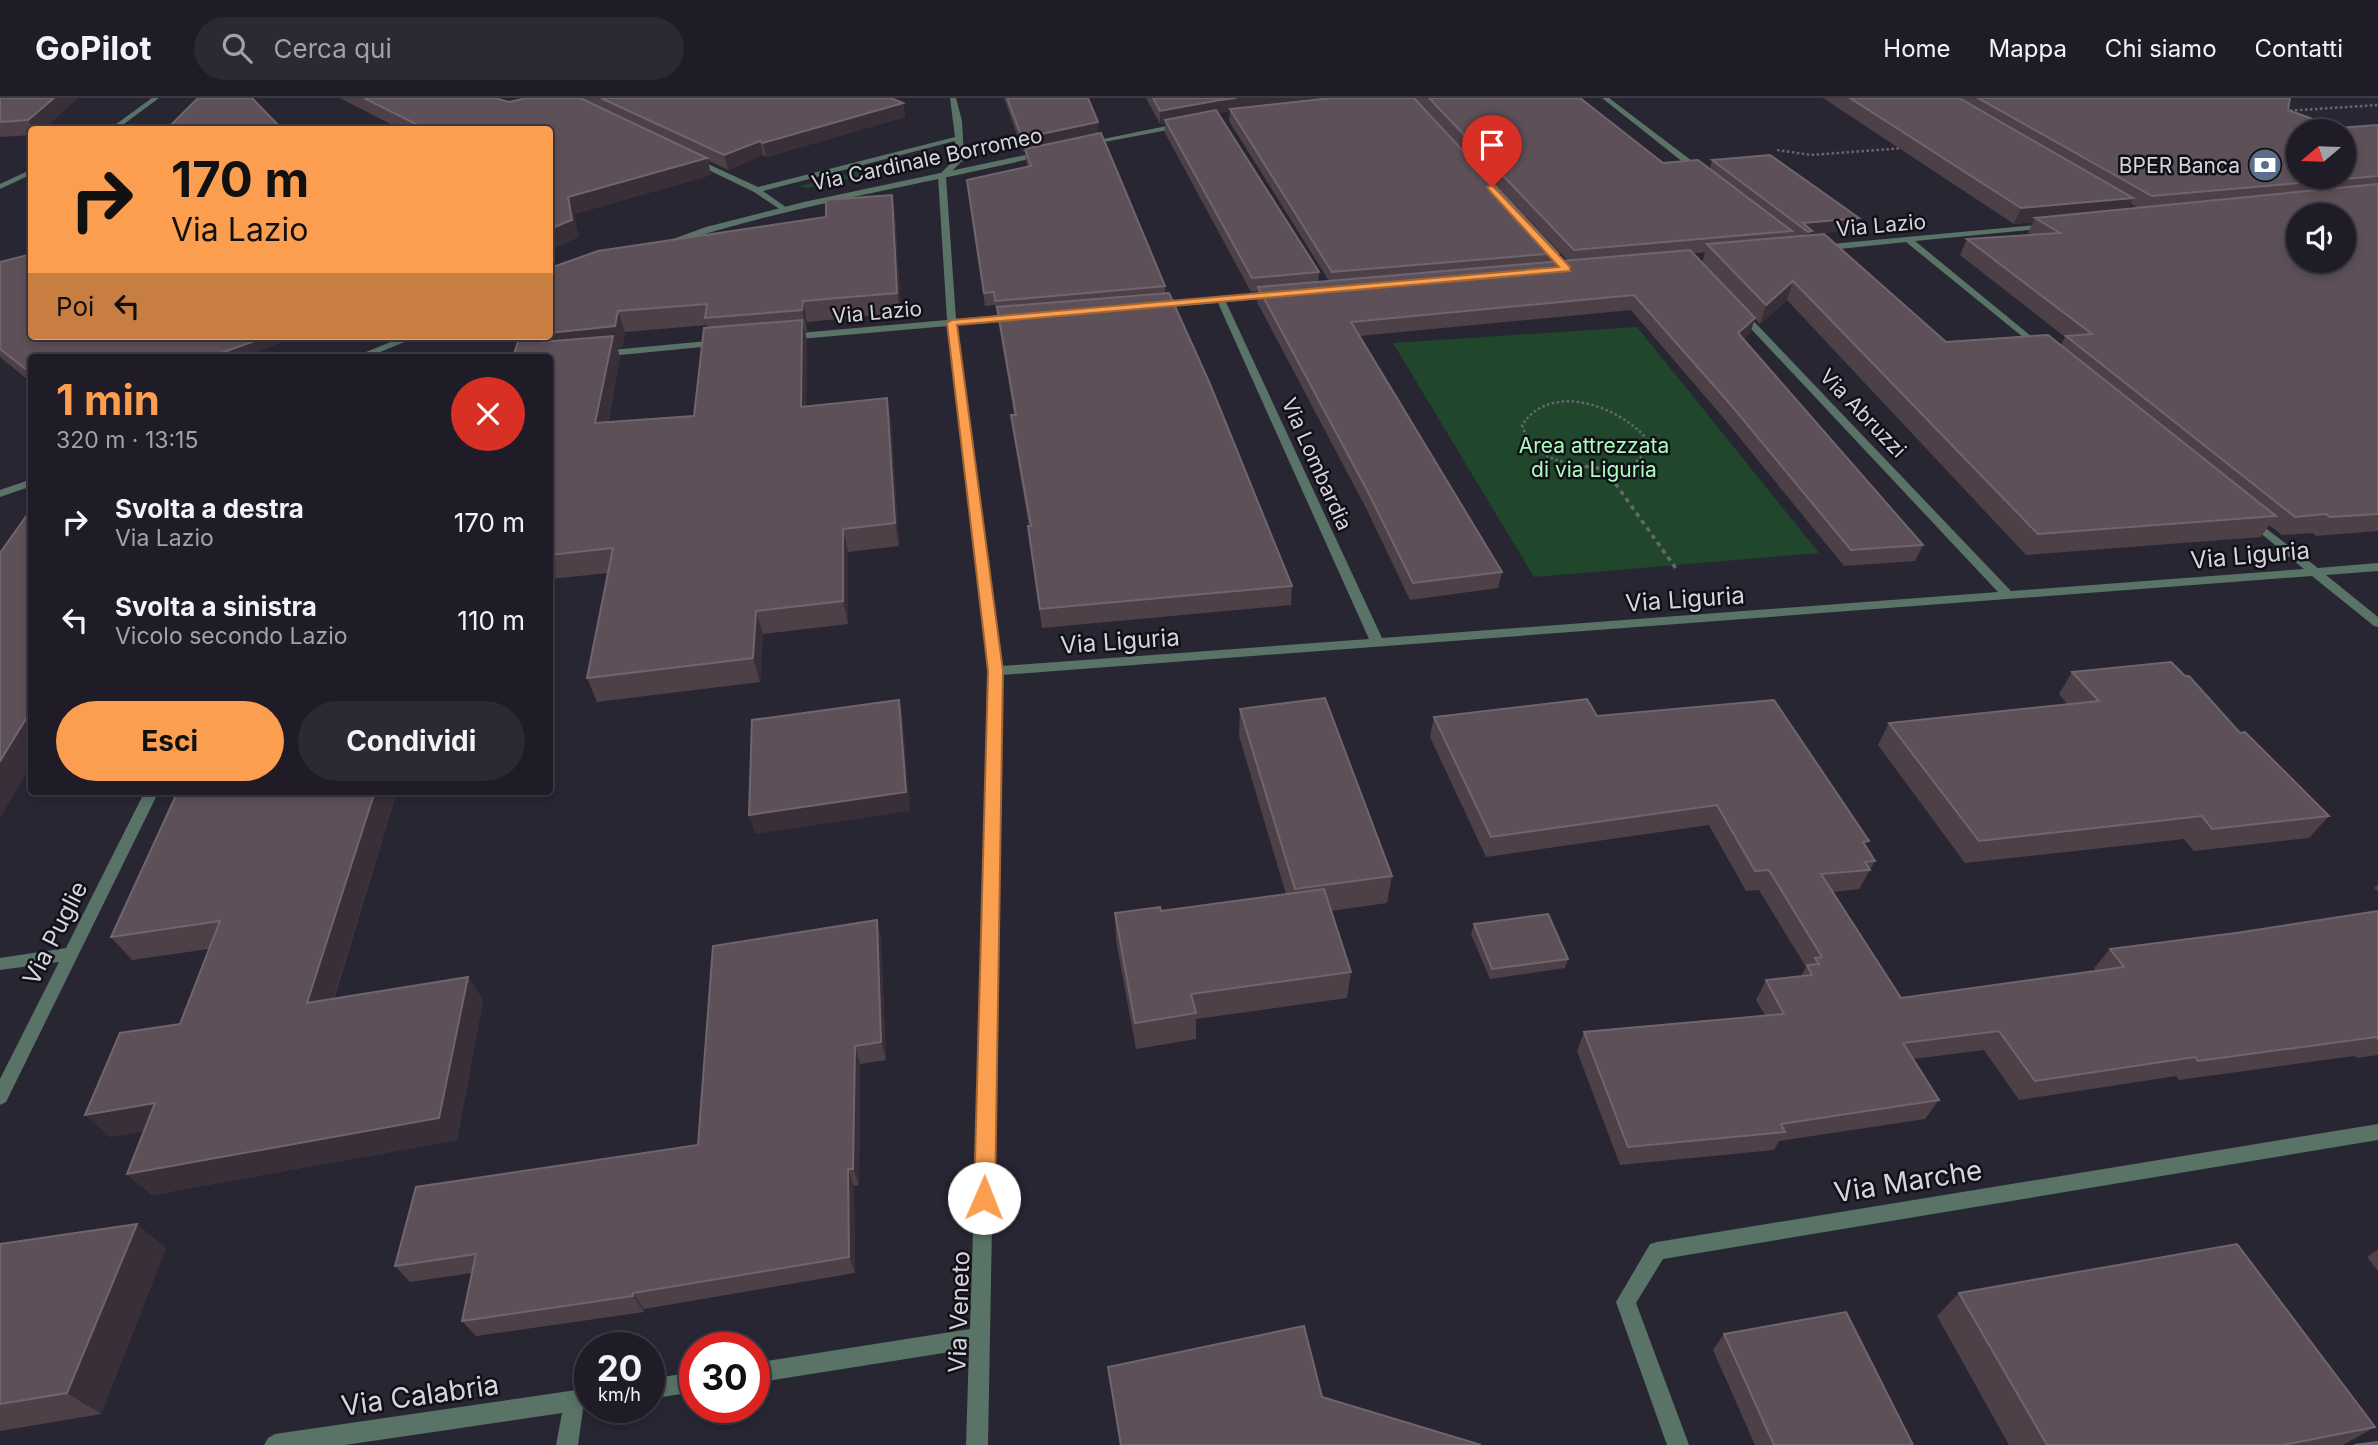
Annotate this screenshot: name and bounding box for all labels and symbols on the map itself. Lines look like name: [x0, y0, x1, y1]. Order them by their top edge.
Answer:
pin: [1462, 115, 1522, 187]
north arrow: [2286, 119, 2356, 189]
street label: Via Cardinale Borromeo: [809, 122, 1045, 196]
bank icon: BPER Banca: [2246, 146, 2284, 184]
place label: BPER Banca: [2119, 153, 2240, 178]
street label: Via Lazio: [1835, 209, 1927, 241]
street label: Via Lazio: [831, 296, 923, 328]
street label: Via Abruzzi: [1815, 364, 1911, 462]
street label: Via Lombardia: [1277, 394, 1357, 534]
park label: Area attrezzata di via Liguria: [1519, 433, 1669, 482]
street label: Via Liguria: [2189, 535, 2311, 575]
street label: Via Liguria: [1624, 580, 1746, 618]
street label: Via Liguria: [1059, 622, 1181, 660]
street label: Via Puglie: [17, 876, 93, 990]
street label: Via Marche: [1831, 1153, 1985, 1209]
position arrow: [947, 1161, 1021, 1235]
street label: Via Veneto: [942, 1250, 976, 1374]
speed limit sign: 30: [679, 1332, 770, 1423]
street label: Via Calabria: [339, 1367, 501, 1423]

